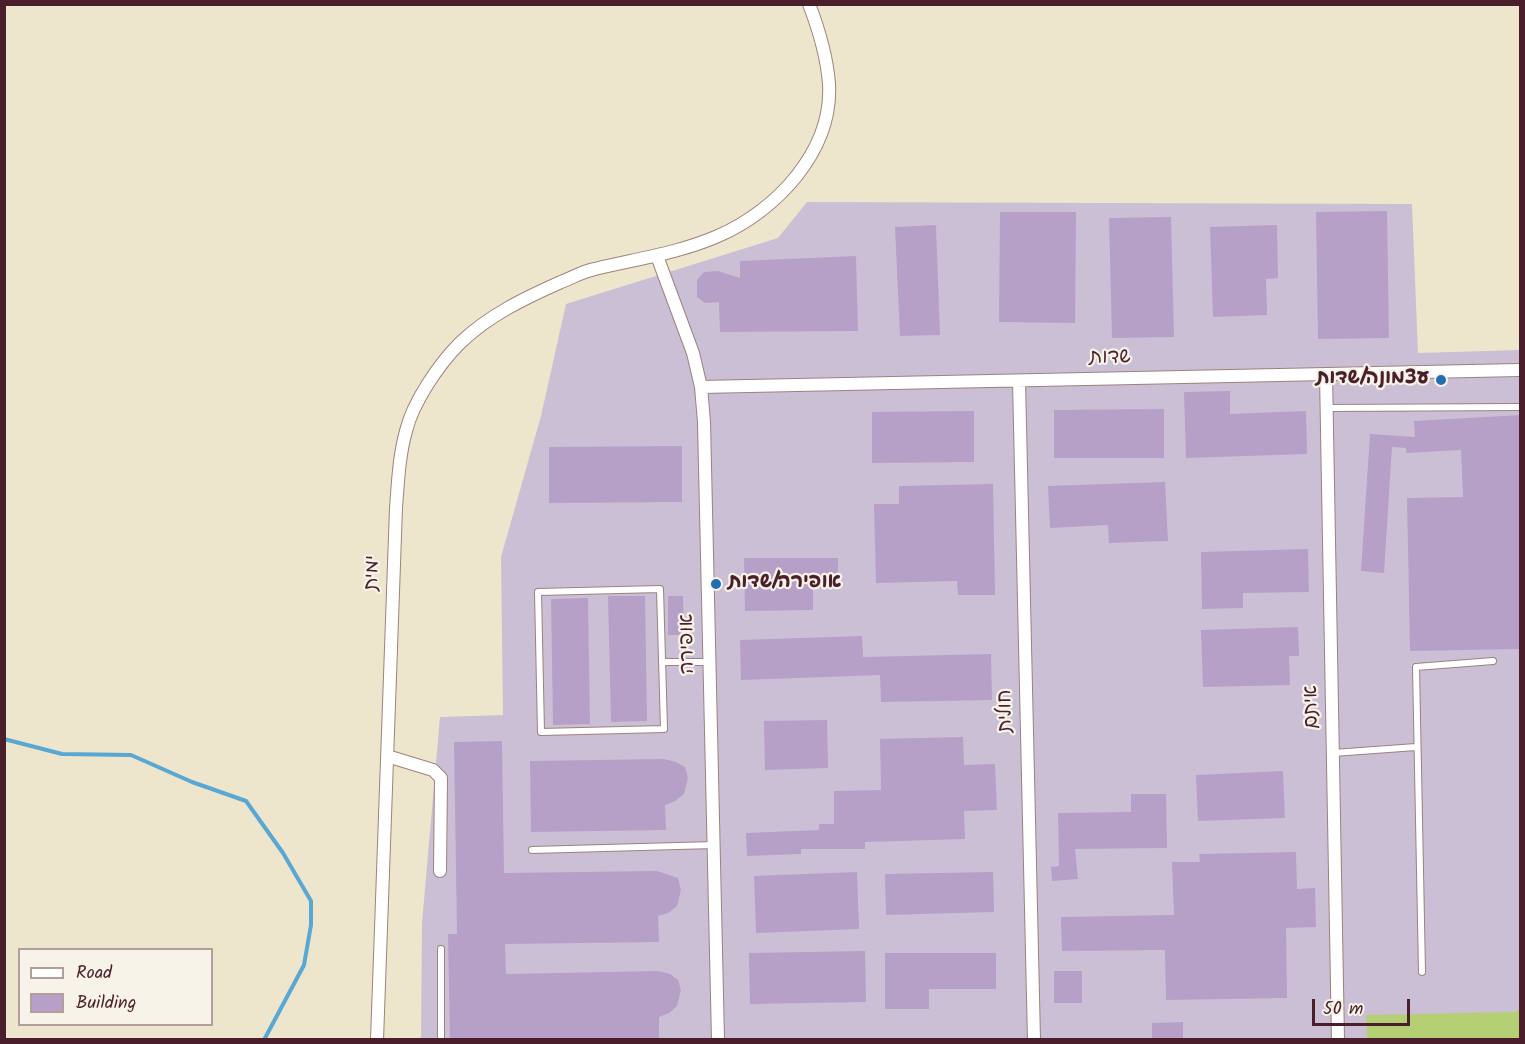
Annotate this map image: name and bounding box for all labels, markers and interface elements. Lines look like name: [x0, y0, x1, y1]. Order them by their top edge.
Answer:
street label: שדות: [1089, 347, 1131, 371]
place label: עצמונה/שדות: [1316, 368, 1429, 392]
marker: עצמונה/שדות: [1434, 373, 1448, 387]
street label: ימית: [361, 555, 387, 591]
place label: אופירה/שדות: [728, 572, 841, 596]
marker: אופירה/שדות: [709, 577, 723, 591]
street label: אופירה: [676, 613, 702, 675]
street label: איתם: [1301, 685, 1325, 729]
street label: חולית: [995, 689, 1019, 733]
legend: [18, 948, 213, 1026]
text: Road: [76, 959, 112, 988]
scale bar: [1315, 987, 1412, 1025]
text: Building: [76, 989, 136, 1018]
text: 50 m: [1323, 995, 1363, 1024]

